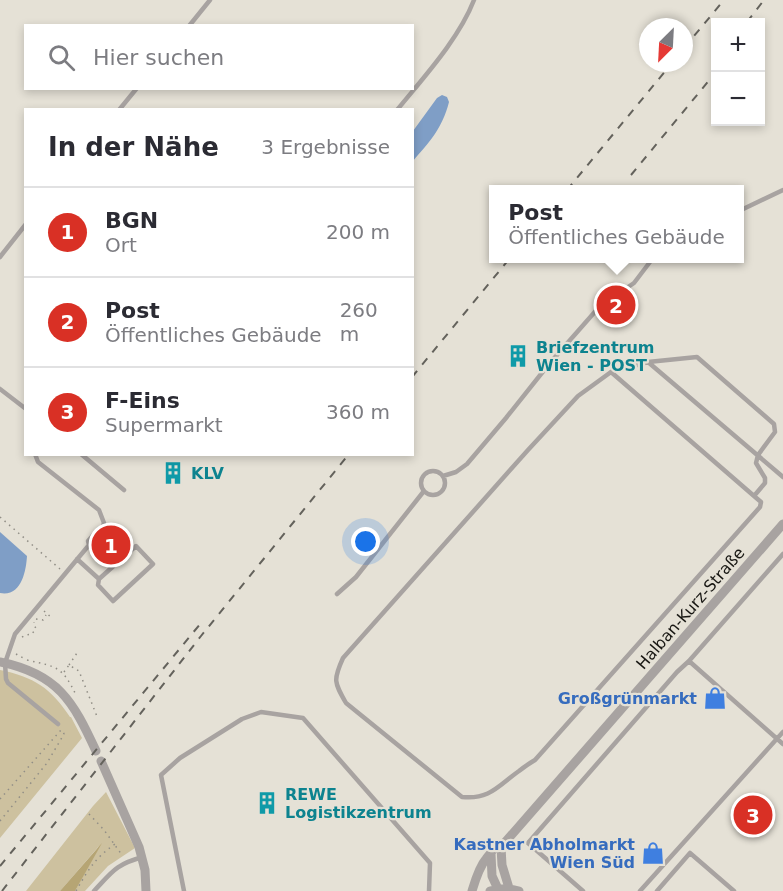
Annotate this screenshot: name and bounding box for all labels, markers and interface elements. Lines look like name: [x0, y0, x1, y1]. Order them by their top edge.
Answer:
north arrow: [639, 18, 693, 72]
map controls: [711, 18, 765, 126]
button: +: [711, 18, 765, 72]
search box: [24, 24, 414, 90]
icon: search: [45, 41, 78, 74]
text: Hier suchen: [93, 45, 224, 70]
button: −: [711, 72, 765, 126]
text: In der Nähe: [48, 132, 219, 162]
text: 3 Ergebnisse: [261, 135, 390, 159]
popup: [489, 185, 744, 263]
text: Post: [508, 200, 563, 225]
text: BGN: [105, 208, 158, 233]
text: 1: [61, 220, 74, 244]
text: 200 m: [326, 220, 390, 244]
text: Öffentliches Gebäude: [508, 225, 725, 249]
text: Ort: [105, 233, 137, 257]
pin: 2: [596, 282, 636, 328]
text: Post: [105, 298, 160, 323]
text: 260 m: [340, 298, 378, 346]
text: 2: [61, 310, 74, 334]
text: Öffentliches Gebäude: [105, 323, 322, 347]
place label: Briefzentrum Wien - POST: [536, 338, 655, 375]
building icon: Briefzentrum Wien - POST: [505, 343, 531, 369]
text: F-Eins: [105, 388, 180, 413]
text: 3: [61, 400, 74, 424]
text: 360 m: [326, 400, 390, 424]
text: Supermarkt: [105, 413, 223, 437]
building icon: KLV: [160, 460, 186, 486]
place label: KLV: [191, 464, 224, 483]
pin: 1: [92, 522, 130, 568]
your location: [351, 527, 380, 556]
street label: Halban-Kurz-Straße: [632, 543, 749, 673]
shop icon: Großgrünmarkt: [702, 685, 728, 711]
place label: Großgrünmarkt: [558, 689, 697, 708]
place label: REWE Logistikzentrum: [285, 785, 432, 822]
building icon: REWE Logistikzentrum: [254, 790, 280, 816]
pin: 3: [734, 792, 772, 838]
place label: Kastner Abholmarkt Wien Süd: [454, 835, 635, 872]
shop icon: Kastner Abholmarkt Wien Süd: [640, 840, 666, 866]

